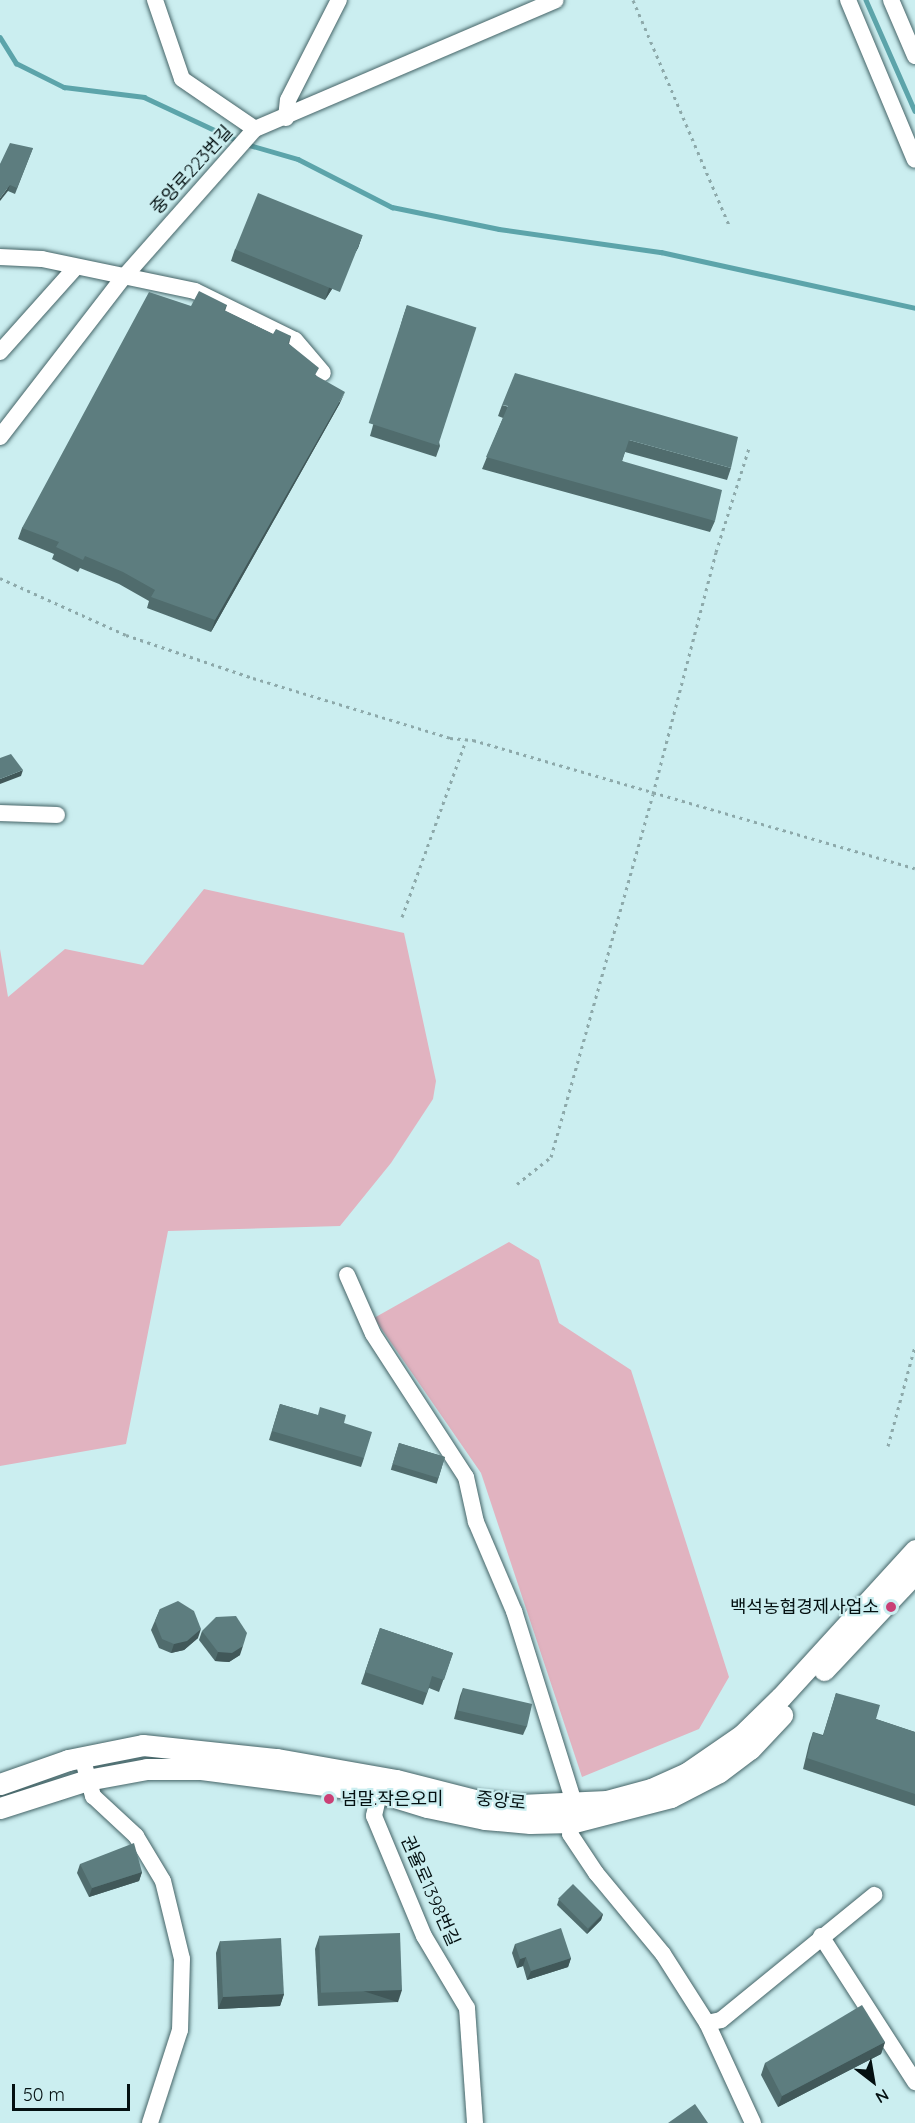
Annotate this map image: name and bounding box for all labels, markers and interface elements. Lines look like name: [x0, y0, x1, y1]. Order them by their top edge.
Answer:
street label: 중앙로223번길: [146, 121, 238, 219]
place label: 백석농협경제사업소: [730, 1596, 879, 1618]
marker: 백석농협경제사업소: [884, 1600, 898, 1614]
place label: 넘말.작은오미: [341, 1788, 444, 1810]
street label: 중앙로: [475, 1788, 527, 1814]
marker: 넘말.작은오미: [322, 1792, 336, 1806]
street label: 권율로1398번길: [396, 1832, 464, 1950]
north arrow: [843, 2051, 903, 2111]
scale bar: [15, 2072, 134, 2110]
text: 50 m: [23, 2083, 65, 2106]
text: N: [872, 2085, 892, 2108]

